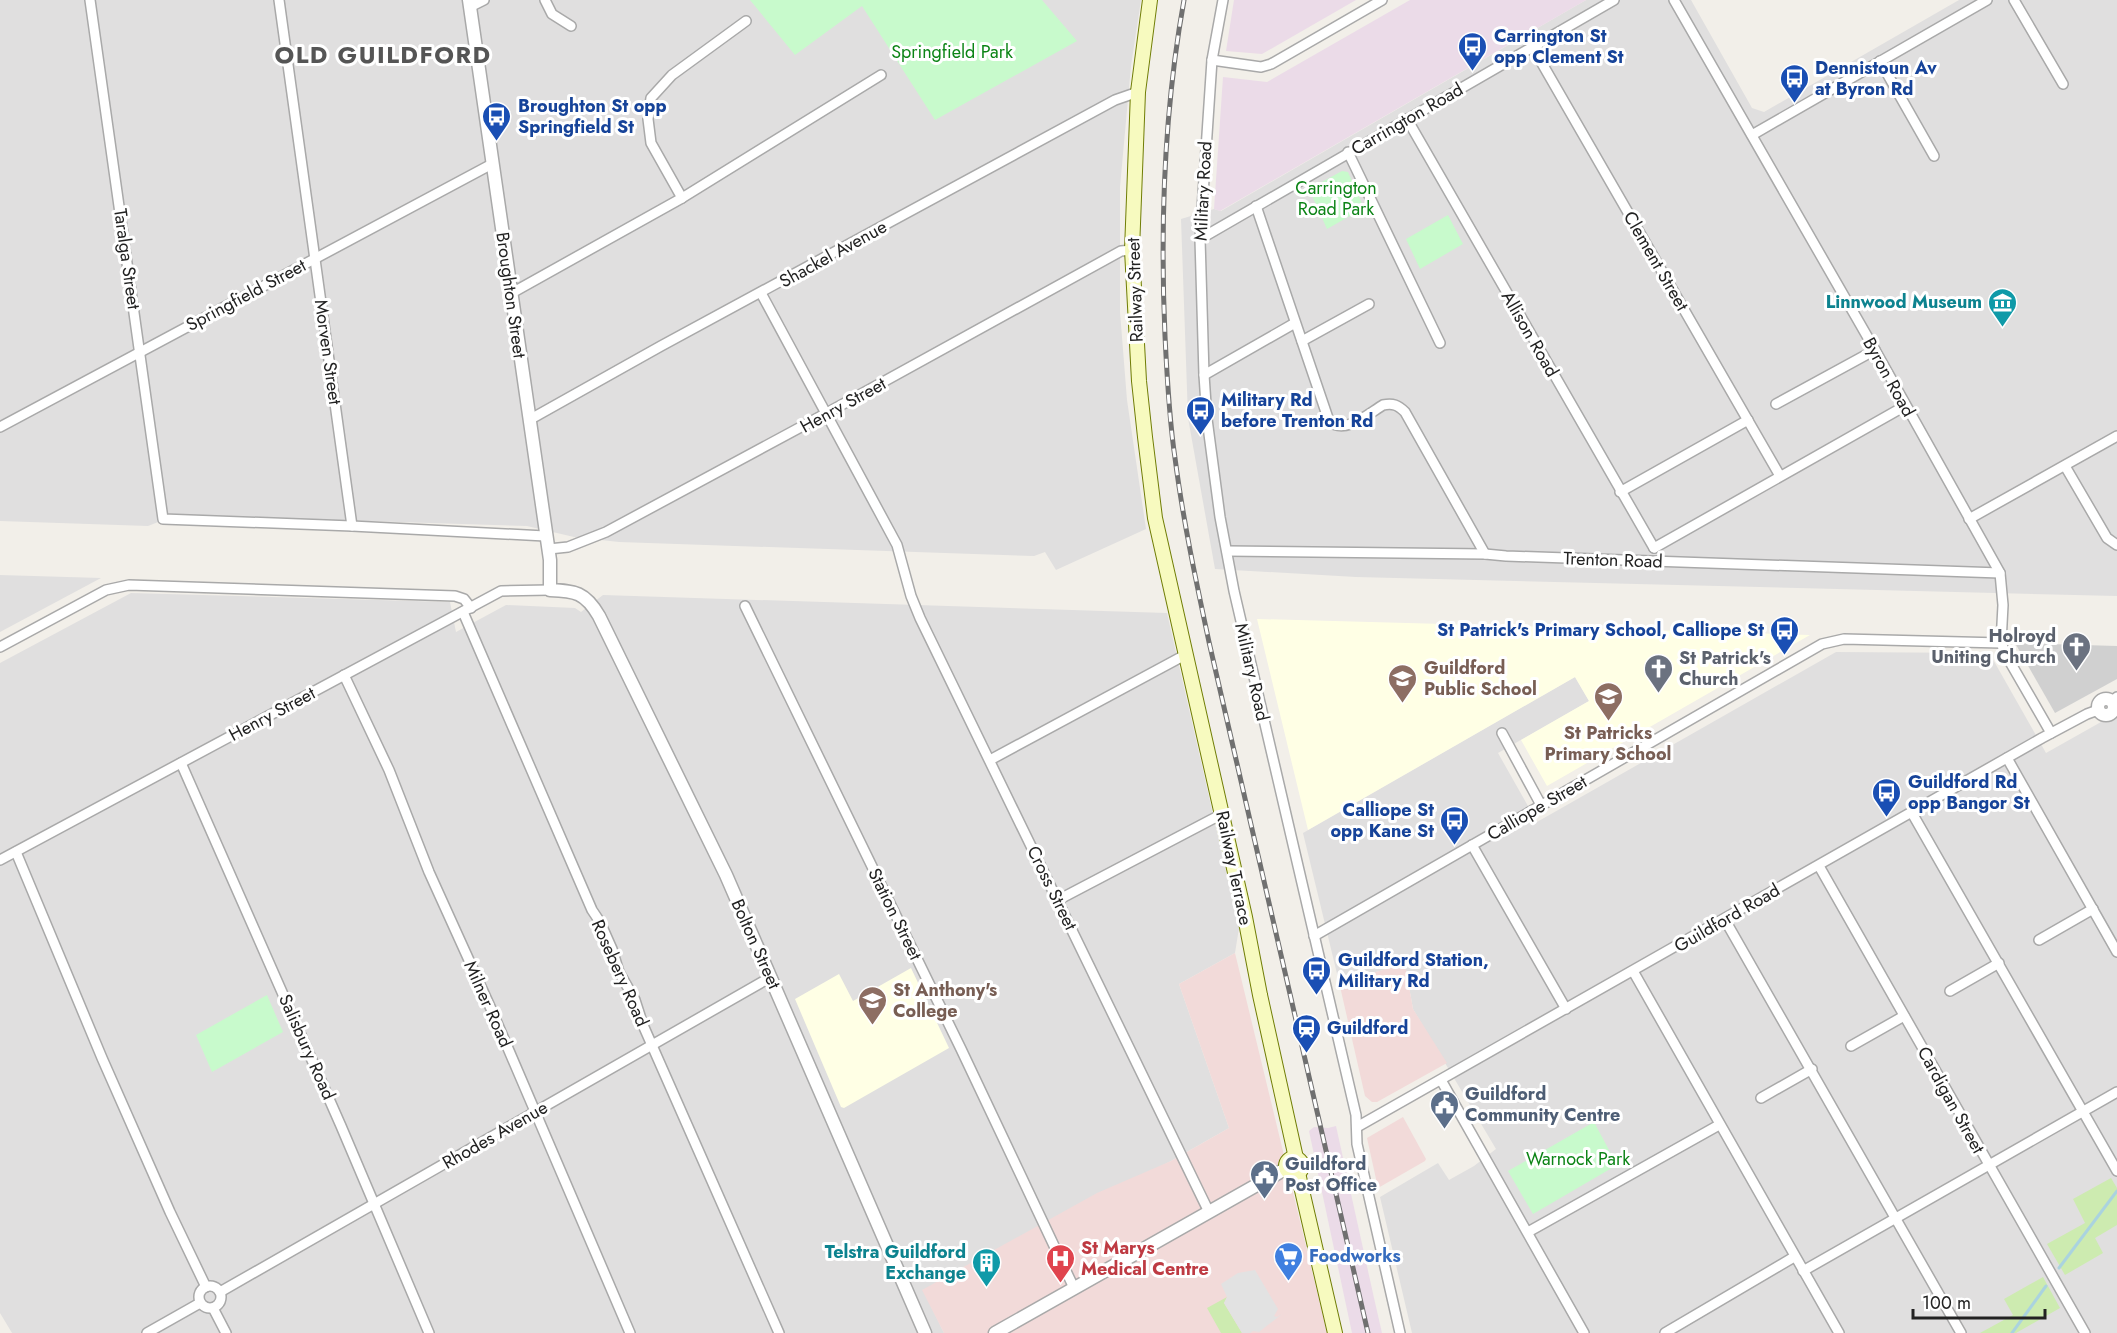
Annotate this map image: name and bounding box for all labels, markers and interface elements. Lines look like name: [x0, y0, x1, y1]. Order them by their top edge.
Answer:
place label: Carrington St opp Clement St: [1494, 23, 1624, 70]
bus stop icon: Carrington St opp Clement St: [1457, 30, 1489, 72]
district label: OLD GUILDFORD: [274, 37, 492, 72]
park label: Springfield Park: [891, 39, 1013, 65]
place label: Dennistoun Av at Byron Rd: [1815, 55, 1937, 102]
bus stop icon: Dennistoun Av at Byron Rd: [1778, 62, 1810, 104]
street label: Carrington Road: [1346, 76, 1468, 162]
place label: Broughton St opp Springfield St: [518, 93, 667, 140]
bus stop icon: Broughton St opp Springfield St: [481, 100, 513, 142]
street label: Military Road: [1187, 140, 1219, 242]
park label: Carrington Road Park: [1295, 175, 1377, 222]
street label: Clement Street: [1617, 206, 1695, 316]
street label: Taralga Street: [107, 207, 147, 312]
street label: Shackel Avenue: [775, 214, 891, 294]
street label: Broughton Street: [489, 230, 533, 360]
street label: Railway Street: [1120, 237, 1150, 343]
street label: Springfield Street: [181, 252, 311, 338]
street label: Allison Road: [1495, 286, 1565, 382]
museum icon: Linnwood Museum: [1987, 286, 2019, 328]
place label: Linnwood Museum: [1826, 289, 1982, 315]
street label: Morven Street: [308, 298, 348, 407]
street label: Byron Road: [1856, 332, 1922, 422]
street label: Henry Street: [795, 370, 891, 439]
place label: Military Rd before Trenton Rd: [1221, 387, 1373, 434]
bus stop icon: Military Rd before Trenton Rd: [1184, 394, 1216, 436]
street label: Trenton Road: [1563, 545, 1663, 575]
bus stop icon: St Patrick's Primary School, Calliope St: [1769, 614, 1801, 656]
place label: St Patrick's Primary School, Calliope St: [1437, 617, 1764, 643]
street label: Military Road: [1228, 620, 1276, 724]
place label: Holroyd Uniting Church: [1931, 623, 2056, 670]
church icon: Holroyd Uniting Church: [2061, 630, 2093, 672]
place label: St Patrick's Church: [1679, 645, 1771, 692]
church icon: St Patrick's Church: [1642, 652, 1674, 694]
place label: Guildford Public School: [1424, 655, 1537, 702]
school or university icon: Guildford Public School: [1387, 662, 1419, 704]
street label: Henry Street: [224, 680, 320, 748]
school or university icon: St Patricks Primary School: [1592, 680, 1624, 722]
place label: St Patricks Primary School: [1545, 720, 1671, 767]
street label: Calliope Street: [1482, 768, 1592, 847]
place label: Guildford Rd opp Bangor St: [1908, 769, 2030, 816]
bus stop icon: Guildford Rd opp Bangor St: [1871, 776, 1903, 818]
place label: Calliope St opp Kane St: [1330, 797, 1434, 844]
bus stop icon: Calliope St opp Kane St: [1439, 804, 1471, 846]
street label: Railway Terrace: [1209, 808, 1259, 928]
street label: Cross Street: [1020, 841, 1084, 935]
street label: Station Street: [862, 864, 929, 965]
street label: Guildford Road: [1669, 877, 1785, 959]
street label: Bolton Street: [725, 895, 788, 994]
street label: Rosebery Road: [585, 915, 655, 1031]
place label: Guildford Station, Military Rd: [1338, 947, 1489, 994]
bus stop icon: Guildford Station, Military Rd: [1301, 954, 1333, 996]
street label: Milner Road: [457, 956, 519, 1052]
place label: St Anthony's College: [893, 977, 997, 1024]
school or university icon: St Anthony's College: [856, 984, 888, 1026]
street label: Salisbury Road: [272, 990, 342, 1104]
station icon: Guildford: [1290, 1012, 1322, 1054]
place label: Guildford: [1327, 1015, 1408, 1041]
street label: Cardigan Street: [1911, 1042, 1991, 1159]
place label: Guildford Community Centre: [1465, 1081, 1620, 1128]
public building icon: Guildford Community Centre: [1428, 1088, 1460, 1130]
street label: Rhodes Avenue: [438, 1094, 552, 1176]
park label: Warnock Park: [1526, 1146, 1630, 1172]
place label: Guildford Post Office: [1285, 1151, 1377, 1198]
public building icon: Guildford Post Office: [1248, 1158, 1280, 1200]
place label: St Marys Medical Centre: [1081, 1235, 1209, 1282]
place label: Telstra Guildford Exchange: [825, 1239, 966, 1286]
supermarket icon: Foodworks: [1272, 1240, 1304, 1282]
hospital icon: St Marys Medical Centre: [1044, 1242, 1076, 1284]
place label: Foodworks: [1309, 1243, 1401, 1269]
building icon: Telstra Guildford Exchange: [971, 1246, 1003, 1288]
scale bar: [1913, 1282, 2045, 1320]
text: 100 m: [1922, 1290, 1971, 1316]

